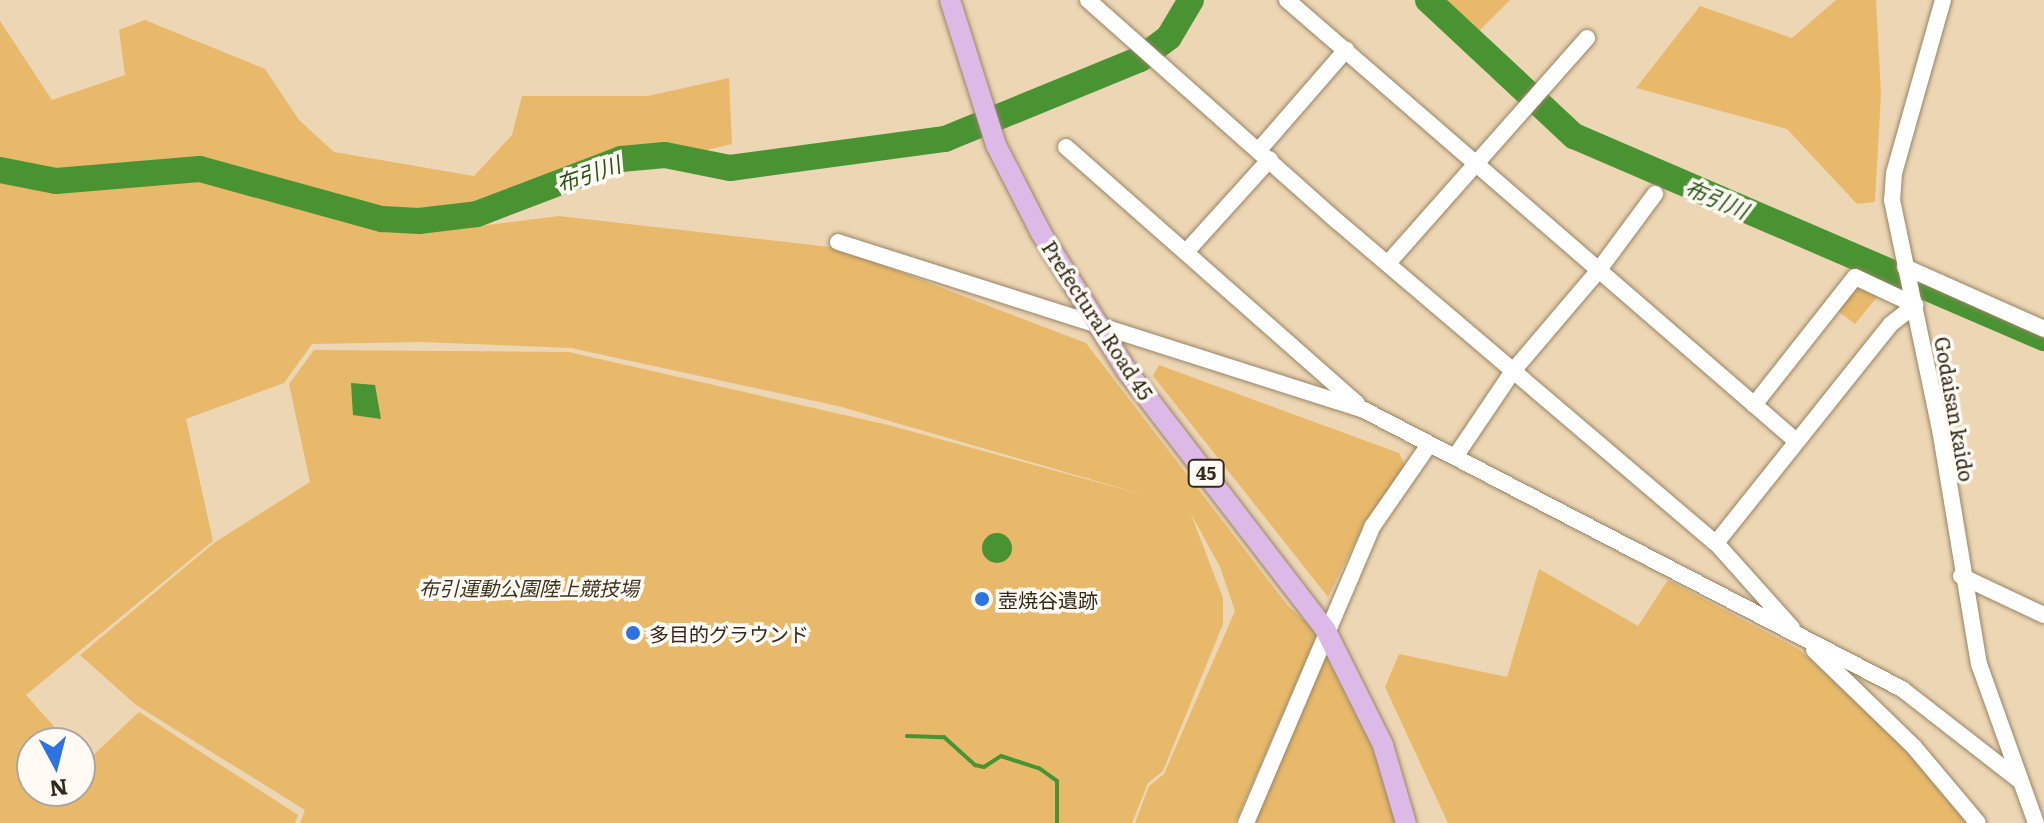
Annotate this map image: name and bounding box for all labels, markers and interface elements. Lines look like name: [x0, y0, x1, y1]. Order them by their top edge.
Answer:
water label: 布引川: [553, 150, 623, 196]
water label: 布引川: [1681, 173, 1753, 223]
street label: Prefectural Road 45: [1038, 236, 1158, 404]
street label: Godaisan kaido: [1930, 335, 1980, 483]
road number: 45: [1186, 459, 1226, 487]
park label: 布引運動公園陸上競技場: [419, 575, 639, 599]
place label: 壺焼谷遺跡: [998, 587, 1098, 611]
marker: 壺焼谷遺跡: [973, 590, 991, 608]
place label: 多目的グラウンド: [649, 621, 809, 645]
marker: 多目的グラウンド: [624, 624, 642, 642]
north arrow: [16, 727, 96, 807]
text: N: [48, 772, 70, 807]

